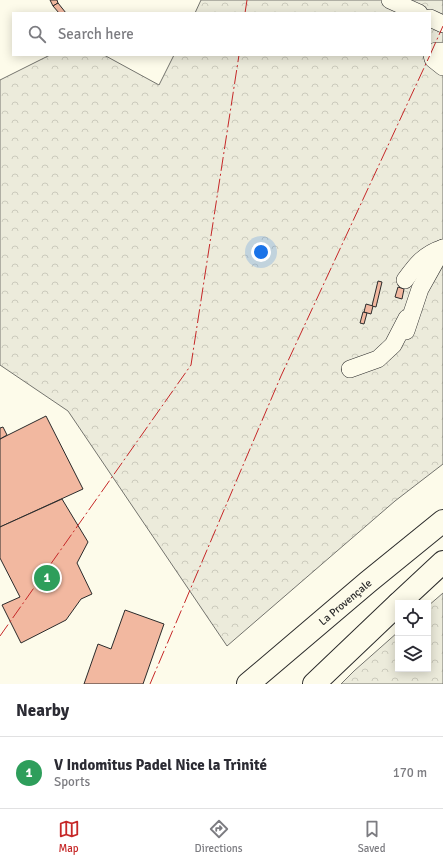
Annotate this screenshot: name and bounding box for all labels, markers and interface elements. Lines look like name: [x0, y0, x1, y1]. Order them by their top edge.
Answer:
search box: [12, 12, 431, 56]
icon: search: [26, 23, 48, 45]
text: Search here: [58, 25, 134, 43]
your location: [251, 242, 271, 262]
pin: 1: [34, 563, 60, 593]
street label: La Provençale: [316, 577, 374, 628]
map controls: [395, 600, 431, 672]
button: locate: [395, 600, 431, 636]
button: layers: [395, 636, 431, 672]
text: Nearby: [16, 700, 69, 721]
text: V Indomitus Padel Nice la Trinité: [54, 756, 267, 774]
text: 1: [25, 765, 33, 781]
text: 170 m: [393, 765, 427, 781]
text: Sports: [54, 774, 90, 790]
tab: Map: [58, 818, 80, 855]
tab: Directions: [195, 818, 243, 855]
tab: Saved: [358, 818, 385, 855]

